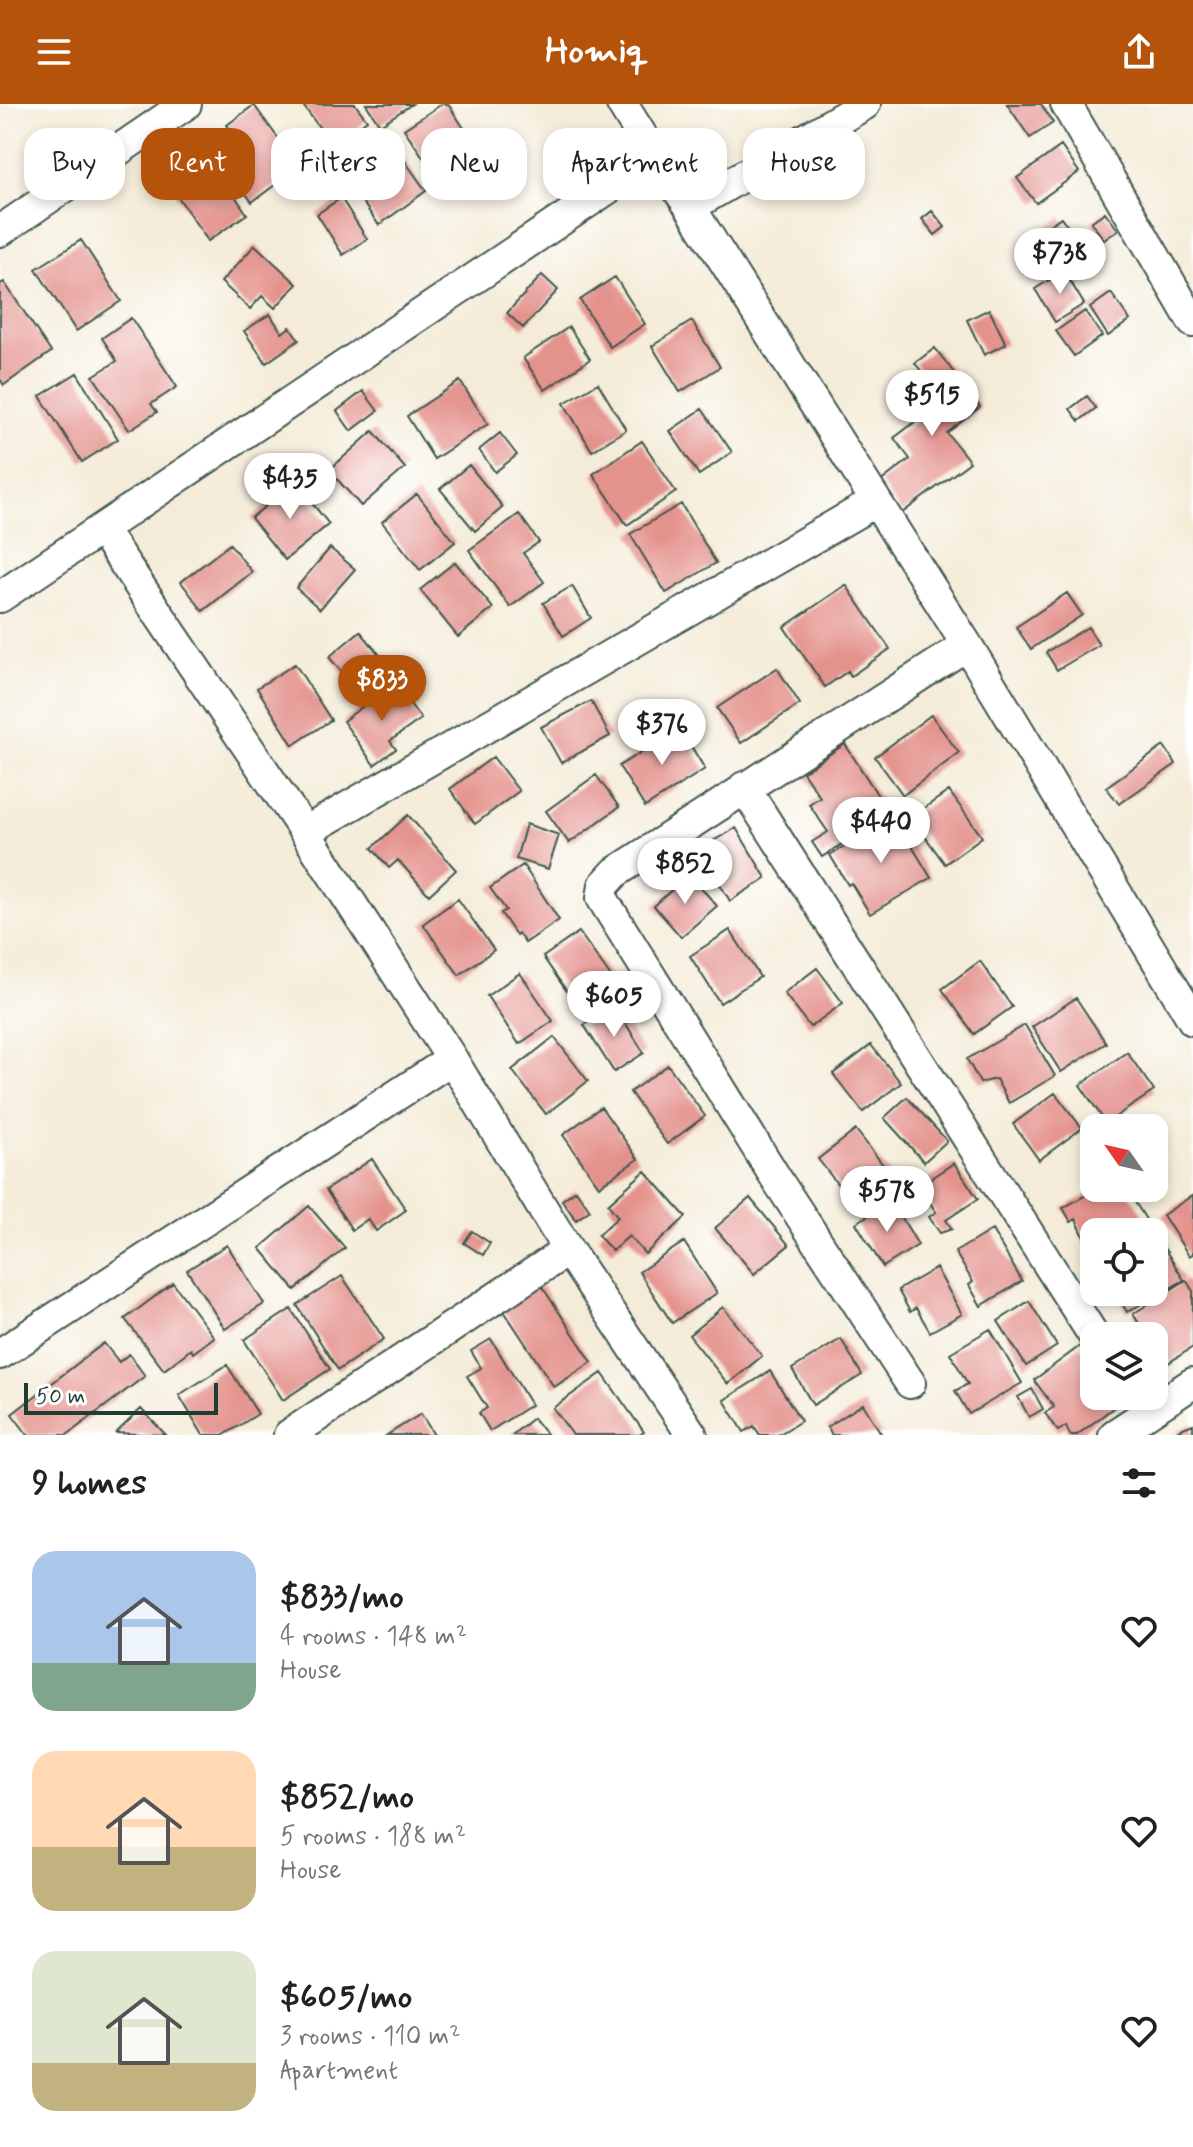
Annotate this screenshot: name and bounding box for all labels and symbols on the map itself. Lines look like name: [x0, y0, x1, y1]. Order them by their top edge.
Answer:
pin: $738: [1013, 228, 1107, 296]
pin: $515: [885, 370, 979, 438]
pin: $435: [243, 453, 337, 521]
pin: $833: [335, 655, 429, 723]
pin: $376: [615, 699, 709, 767]
pin: $440: [834, 797, 928, 865]
pin: $852: [638, 838, 732, 906]
pin: $605: [567, 971, 661, 1039]
north arrow: [1080, 1114, 1168, 1202]
pin: $578: [840, 1166, 934, 1234]
scale bar: [24, 1379, 218, 1415]

